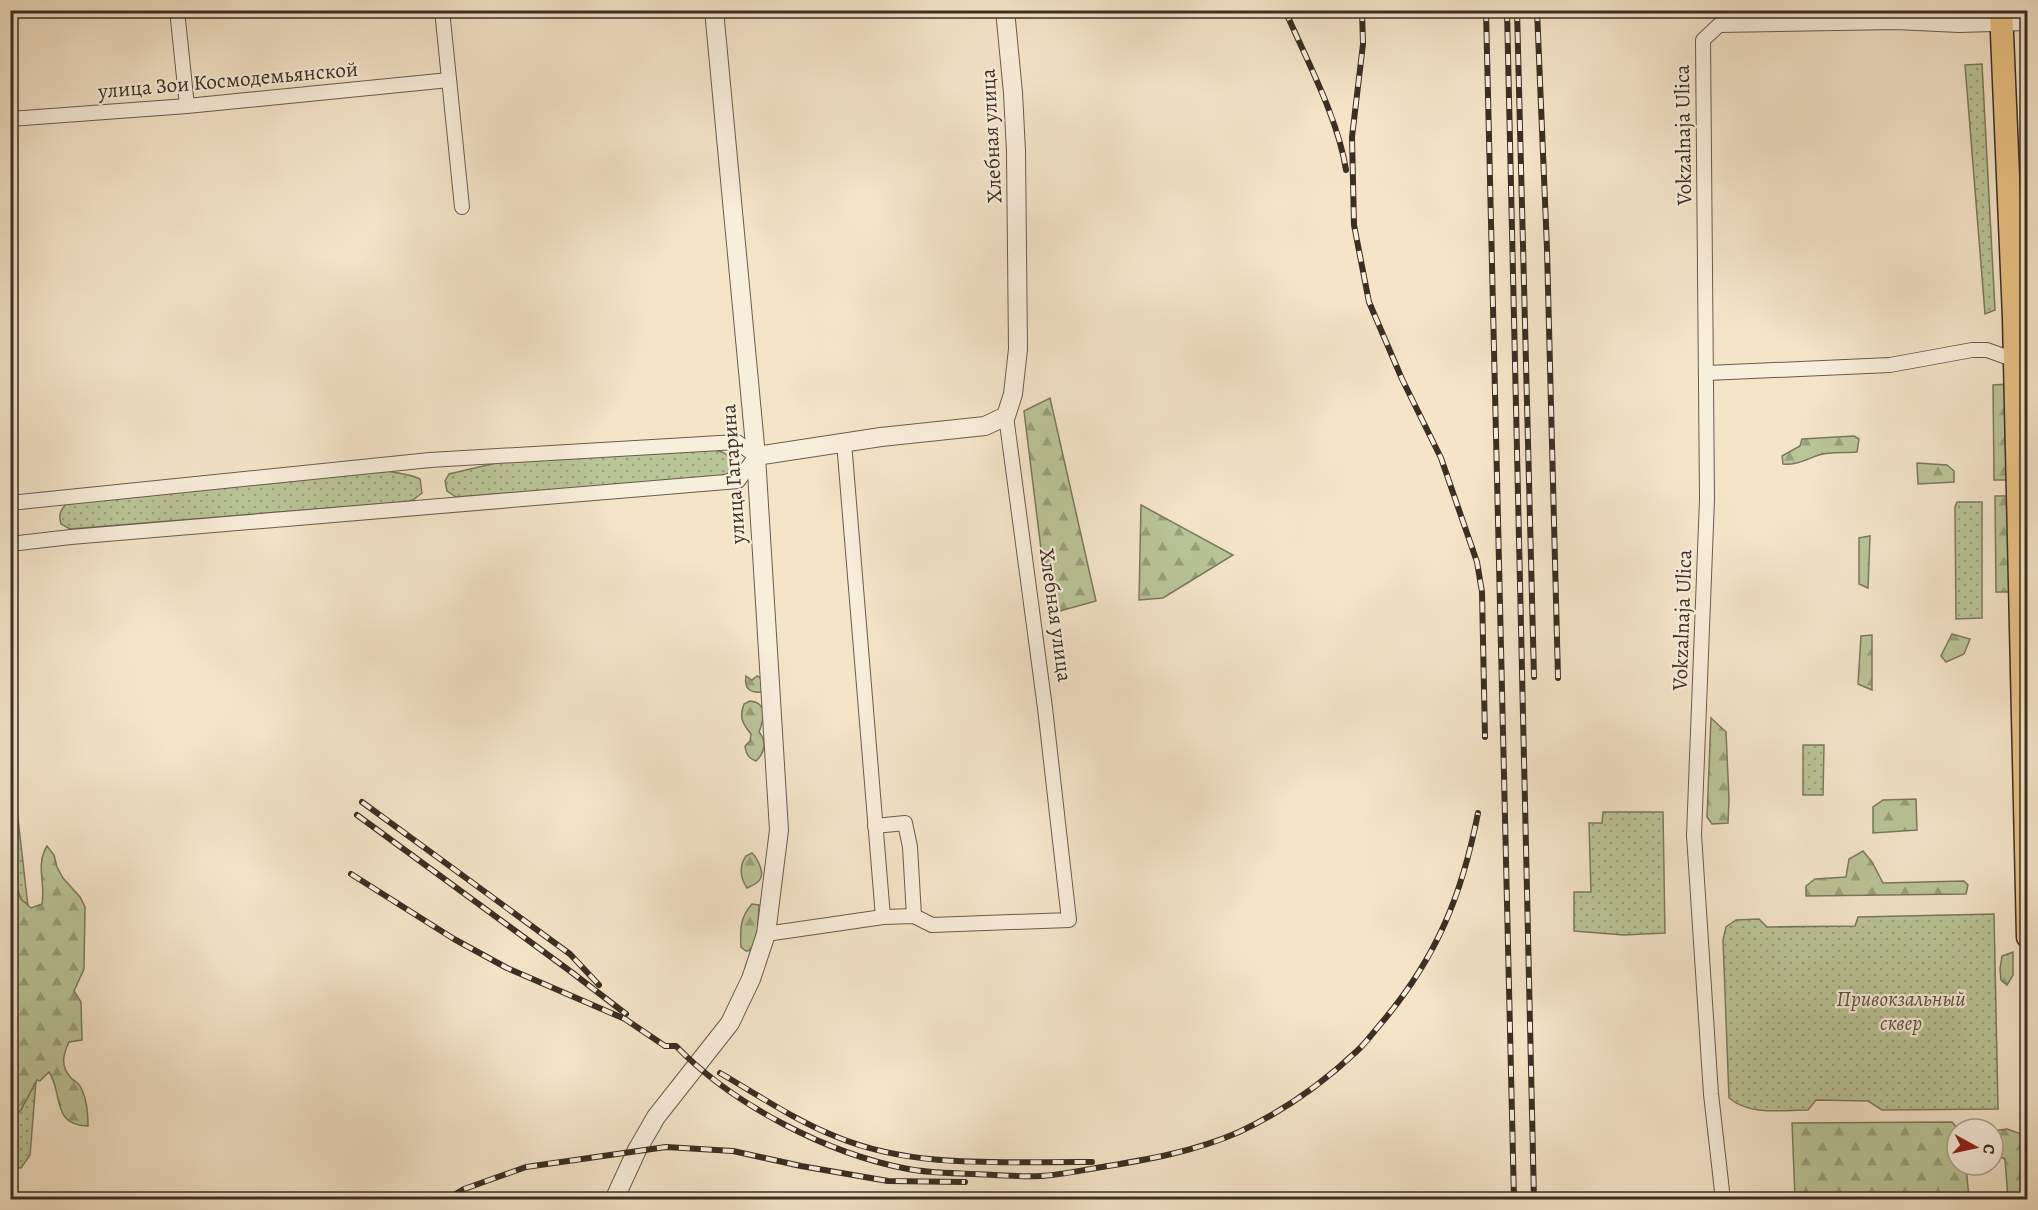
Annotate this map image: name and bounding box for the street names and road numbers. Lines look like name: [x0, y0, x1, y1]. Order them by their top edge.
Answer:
street label: улица Зои Космодемьянской: [96, 55, 359, 105]
street label: Vokzalnaja Ulica: [1668, 64, 1698, 207]
street label: Хлебная улица: [973, 68, 1009, 204]
street label: улица Гагарина: [714, 403, 752, 546]
street label: Хлебная улица: [1033, 546, 1079, 684]
street label: Vokzalnaja Ulica: [1666, 549, 1698, 692]

